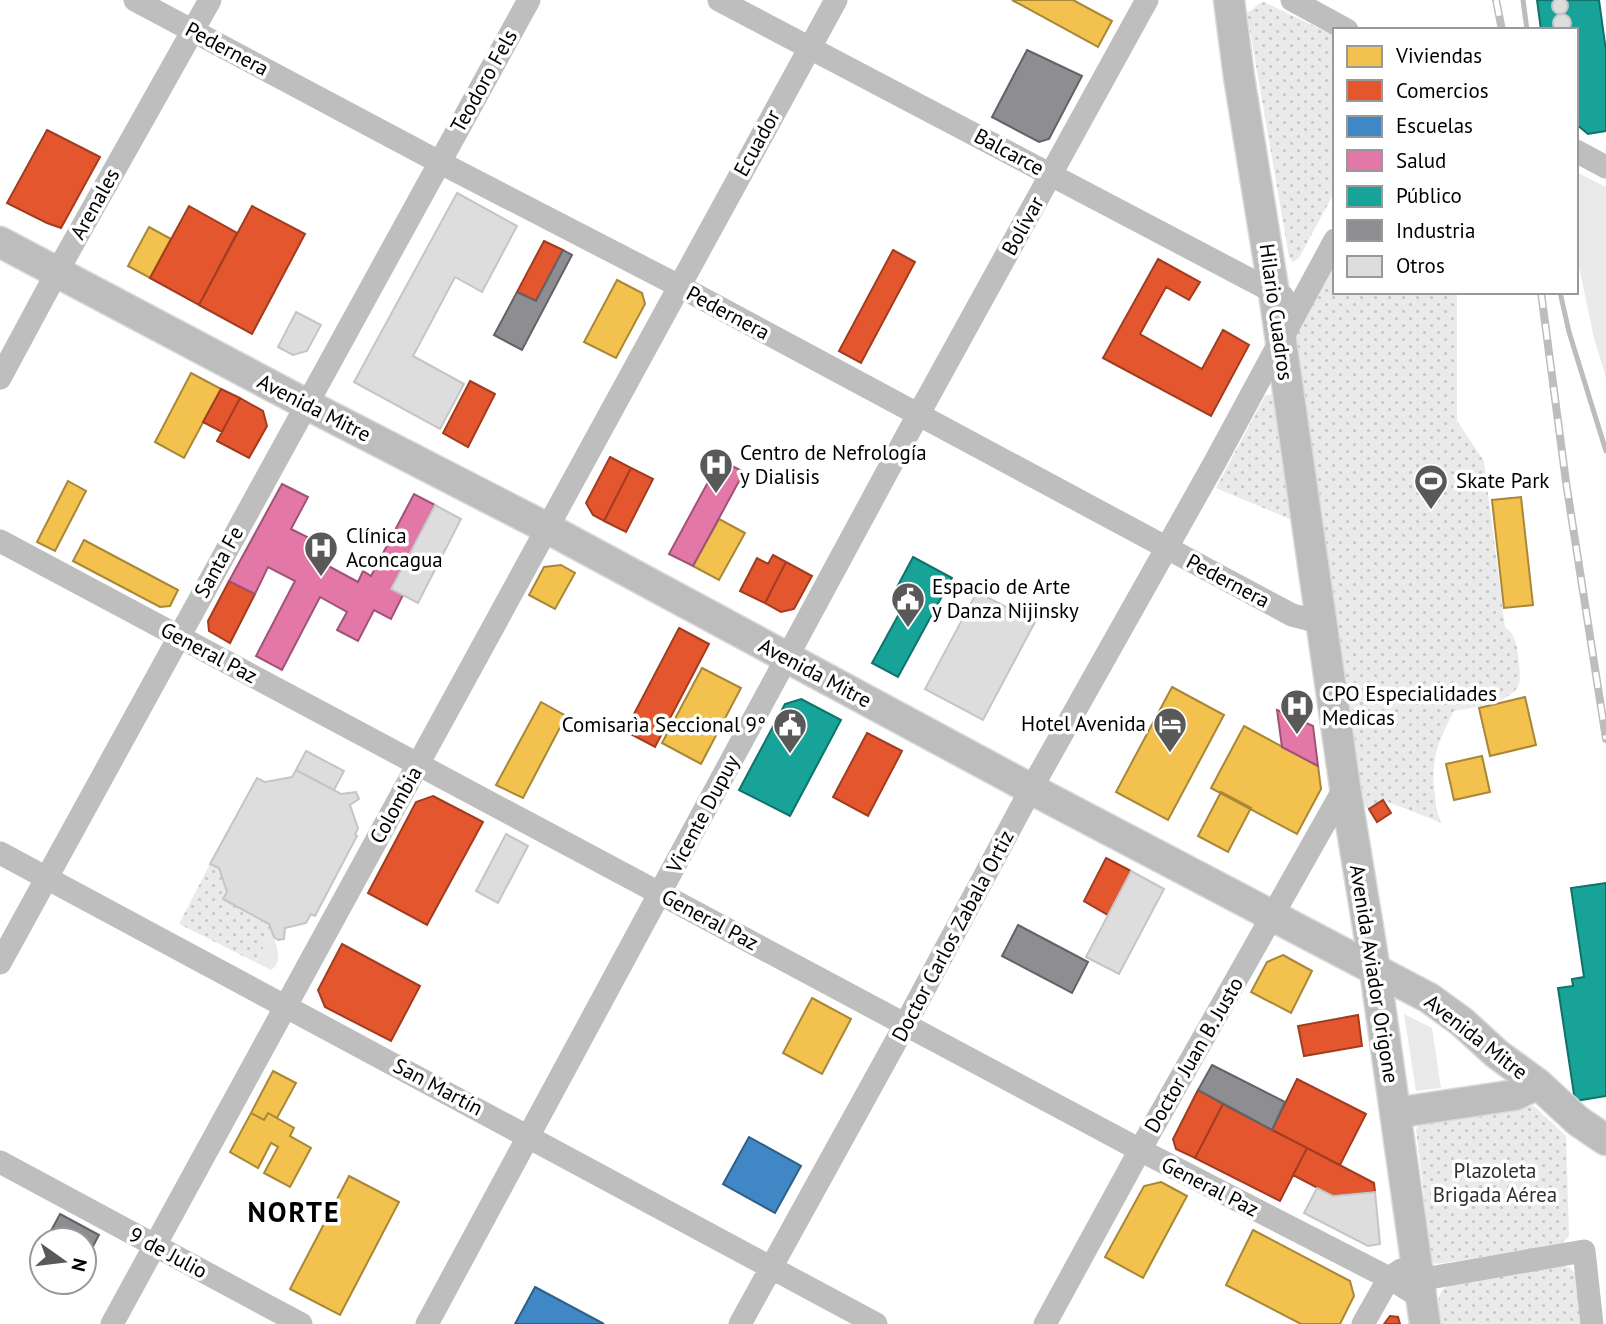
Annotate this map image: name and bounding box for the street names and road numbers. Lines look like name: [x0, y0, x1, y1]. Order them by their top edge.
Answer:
street label: Pedernera: [181, 15, 274, 82]
street label: Teodoro Fels: [444, 24, 523, 137]
street label: Ecuador: [727, 105, 786, 181]
street label: Balcarce: [970, 122, 1049, 181]
street label: Arenales: [64, 163, 125, 244]
street label: Bolívar: [995, 192, 1050, 260]
street label: Hilario Cuadros: [1254, 242, 1299, 382]
street label: Pedernera: [682, 279, 775, 346]
street label: Avenida Mitre: [253, 367, 375, 448]
street label: Santa Fe: [188, 521, 249, 602]
street label: Pedernera: [1182, 547, 1275, 614]
street label: General Paz: [156, 616, 262, 689]
street label: Avenida Mitre: [754, 632, 876, 714]
street label: Vicente Dupuy: [660, 750, 745, 878]
street label: Colombia: [363, 761, 428, 848]
street label: Doctor Carlos Zabala Ortiz: [885, 825, 1020, 1046]
street label: Avenida Aviador Origone: [1344, 863, 1405, 1085]
street label: General Paz: [657, 883, 763, 956]
street label: Doctor Juan B. Justo: [1138, 972, 1249, 1137]
street label: Avenida Mitre: [1419, 988, 1533, 1085]
street label: San Martín: [389, 1052, 488, 1121]
street label: General Paz: [1157, 1151, 1263, 1223]
street label: 9 de Julio: [124, 1221, 212, 1284]

